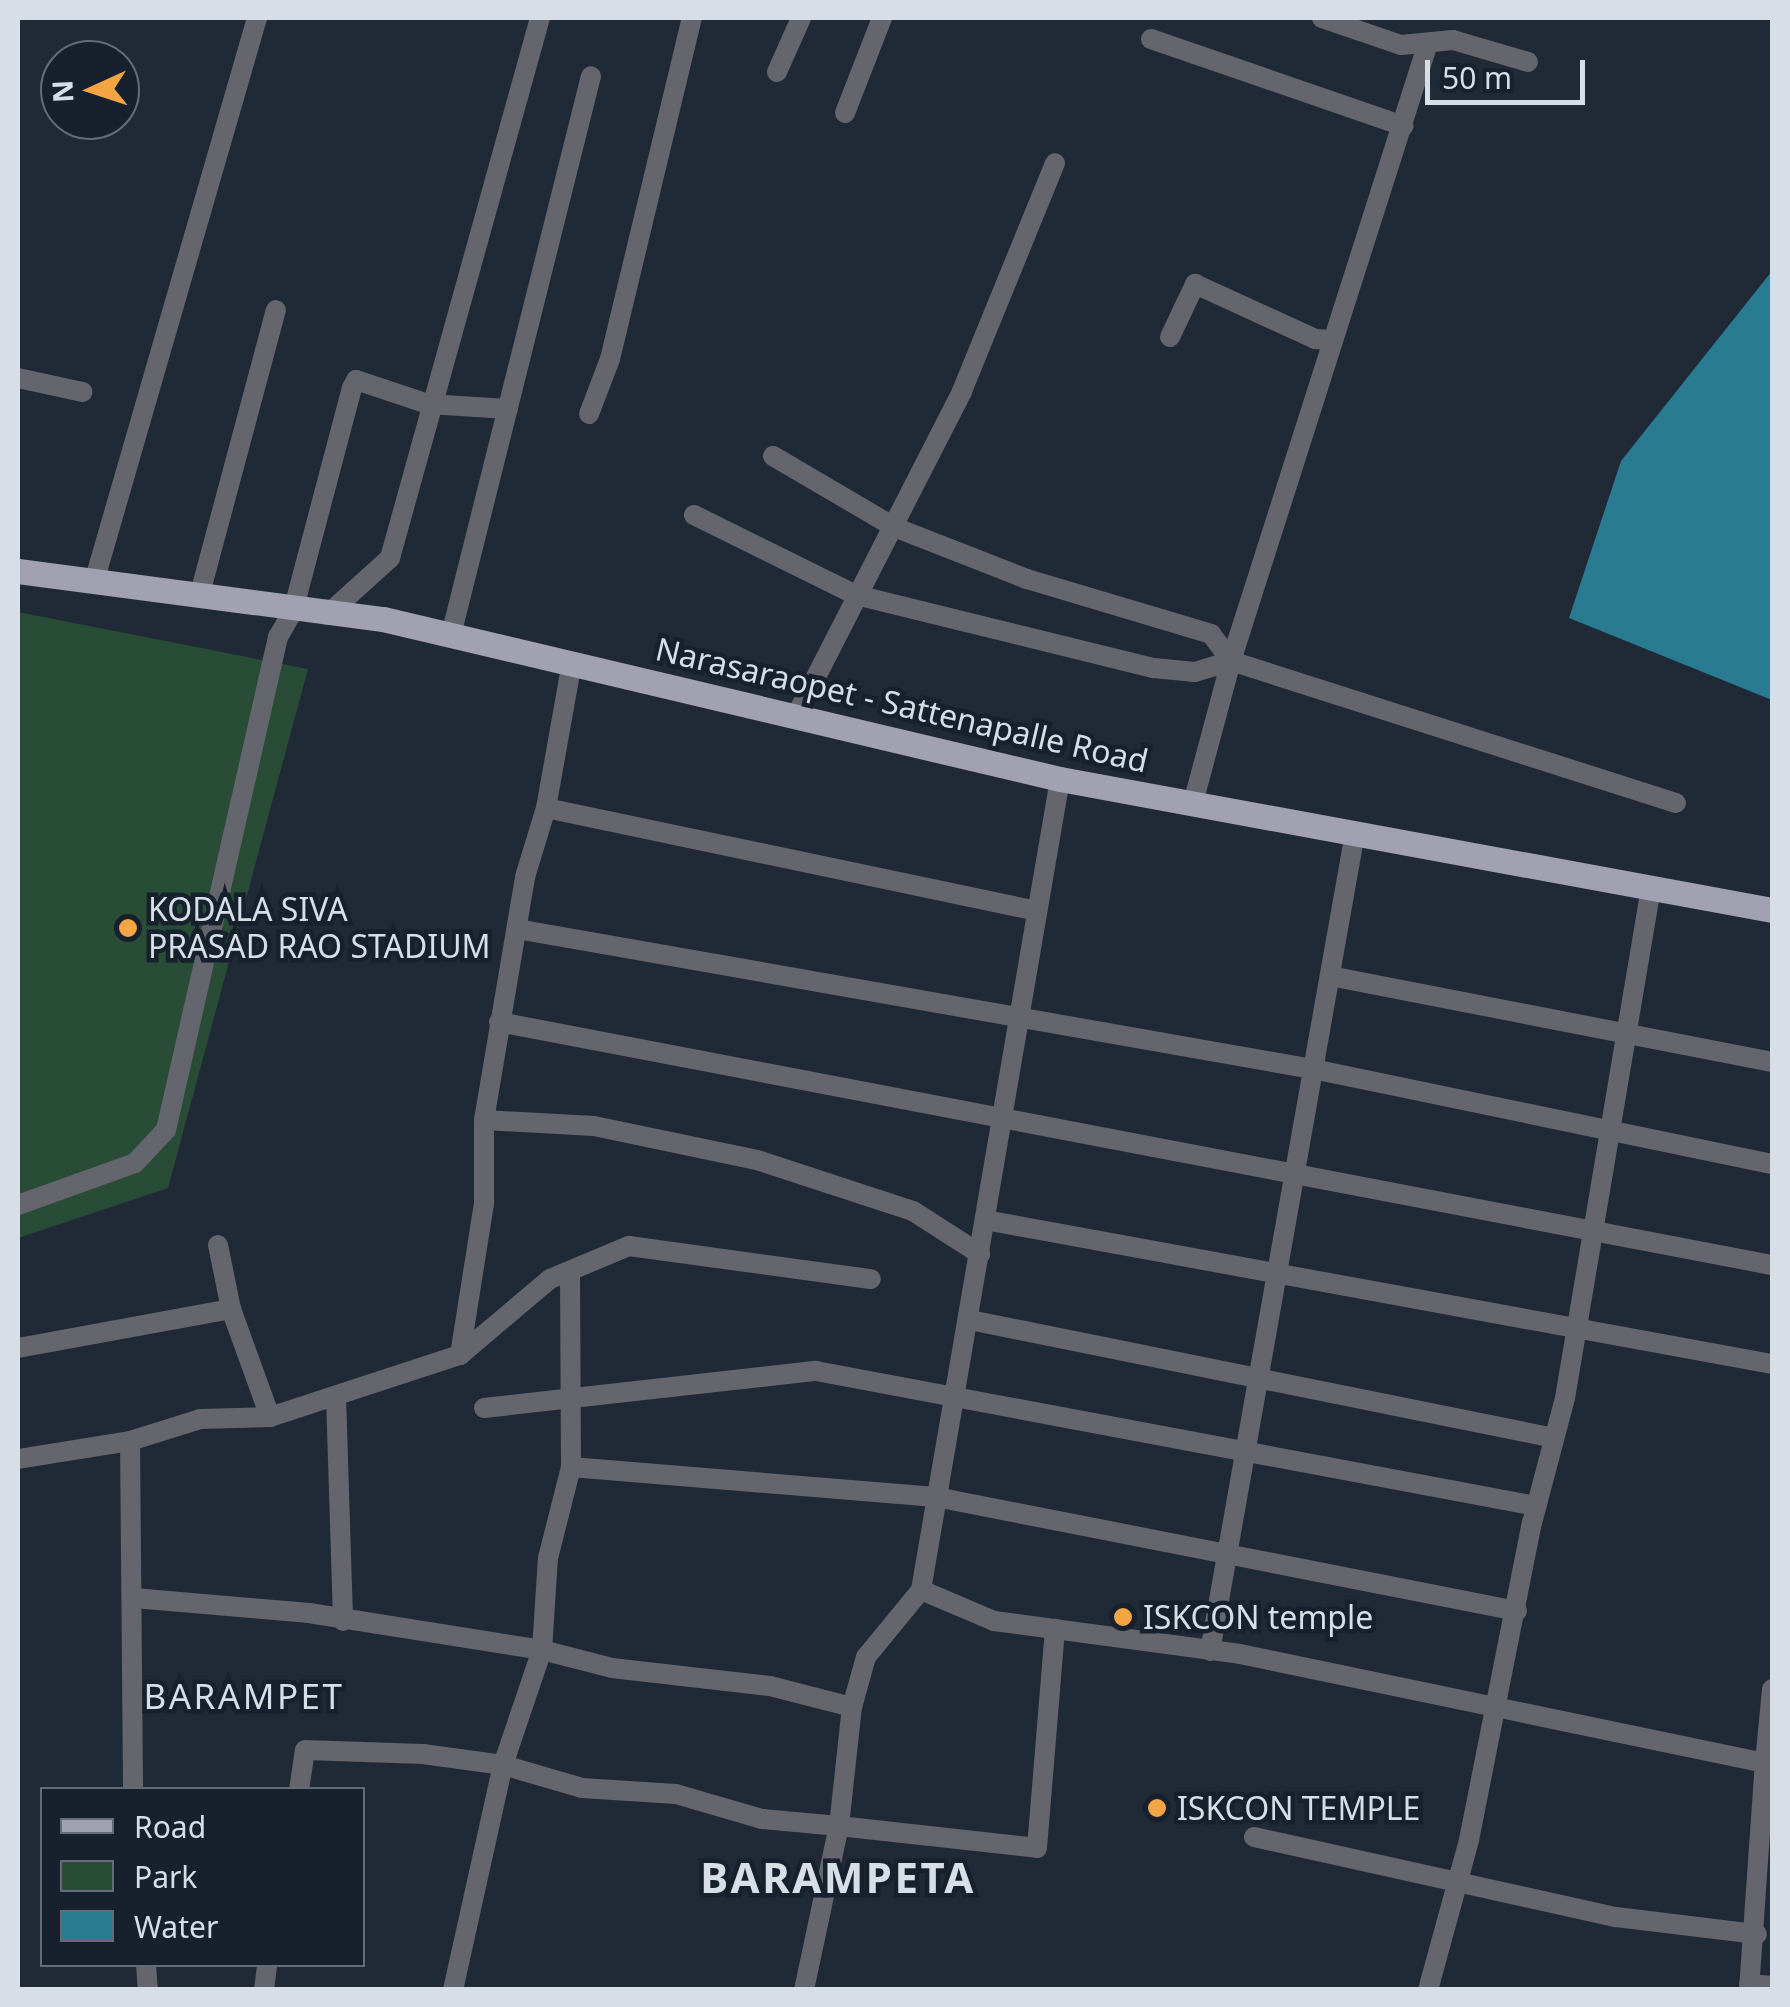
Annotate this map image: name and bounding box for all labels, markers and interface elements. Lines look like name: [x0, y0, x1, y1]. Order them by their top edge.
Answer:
north arrow: [40, 40, 140, 140]
scale bar: [1430, 40, 1590, 102]
text: 50 m: [1442, 57, 1512, 98]
text: N: [42, 79, 82, 104]
street label: Narasaraopet - Sattenapalle Road: [652, 630, 1152, 780]
place label: KODALA SIVA PRASAD RAO STADIUM: [148, 891, 491, 966]
marker: KODALA SIVA PRASAD RAO STADIUM: [117, 917, 139, 939]
place label: ISKCON temple: [1143, 1598, 1373, 1636]
marker: ISKCON temple: [1112, 1606, 1134, 1628]
district label: BARAMPET: [143, 1675, 345, 1717]
legend: [40, 1787, 365, 1967]
place label: ISKCON TEMPLE: [1177, 1789, 1420, 1827]
marker: ISKCON TEMPLE: [1146, 1797, 1168, 1819]
text: Road: [134, 1806, 206, 1847]
district label: BARAMPETA: [700, 1852, 976, 1902]
text: Park: [134, 1856, 197, 1897]
text: Water: [134, 1906, 218, 1947]

